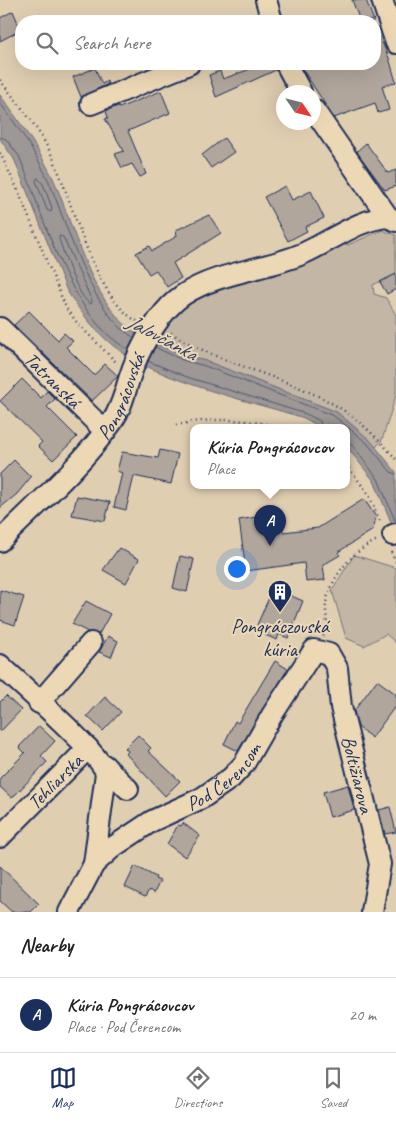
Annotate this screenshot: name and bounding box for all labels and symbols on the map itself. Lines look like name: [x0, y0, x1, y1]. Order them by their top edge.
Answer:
north arrow: [276, 85, 321, 130]
water label: Jalovčanka: [121, 307, 204, 367]
street label: Tatranská: [19, 347, 88, 415]
street label: Pongrácovská: [92, 347, 151, 445]
pin: A: [254, 505, 286, 546]
your location: [224, 556, 250, 582]
building icon: Pongráczovská kúria: [267, 579, 293, 613]
place label: Pongráczovská kúria: [231, 614, 331, 662]
street label: Boltižiarova: [336, 733, 379, 817]
street label: Pod Čerencom: [183, 737, 267, 816]
street label: Tehliarska: [22, 748, 89, 815]

